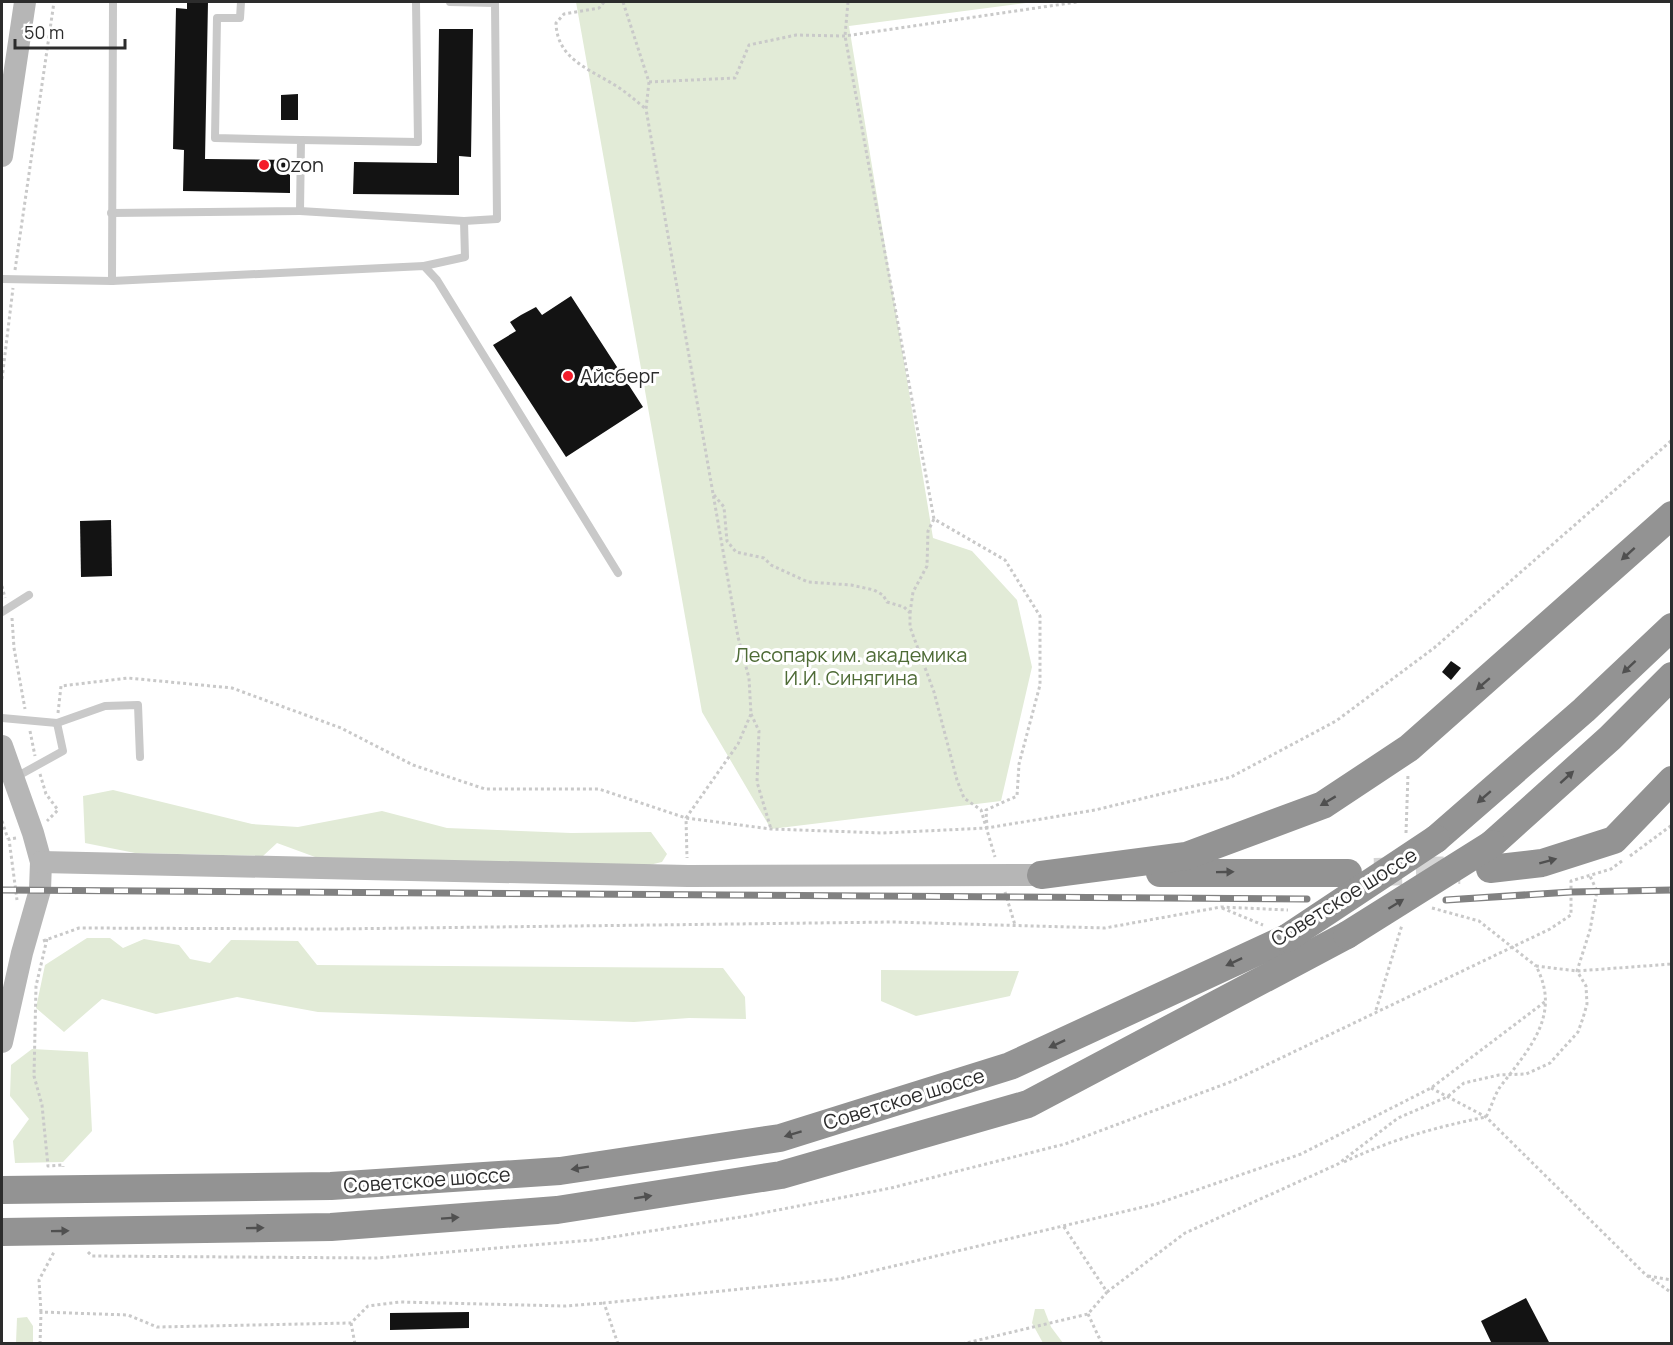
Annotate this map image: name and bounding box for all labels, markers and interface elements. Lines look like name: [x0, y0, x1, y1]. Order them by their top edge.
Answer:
scale bar: [15, 12, 124, 50]
text: 50 m: [24, 20, 64, 44]
place label: Ozon: [276, 151, 324, 178]
marker: Ozon: [257, 158, 271, 172]
place label: Айсберг: [580, 362, 660, 389]
marker: Айсберг: [561, 369, 575, 383]
one-way arrow: [1621, 547, 1636, 560]
park label: Лесопарк им. академика И.И. Синягина: [735, 641, 967, 691]
one-way arrow: [1622, 660, 1636, 674]
one-way arrow: [1476, 677, 1491, 690]
one-way arrow: [1559, 771, 1574, 784]
one-way arrow: [1477, 790, 1492, 803]
one-way arrow: [1320, 796, 1336, 807]
street label: Советское шоссе: [1266, 841, 1422, 952]
one-way arrow: [1539, 856, 1557, 865]
one-way arrow: [1216, 867, 1235, 877]
one-way arrow: [1388, 899, 1404, 910]
one-way arrow: [1225, 958, 1242, 967]
one-way arrow: [1047, 1039, 1065, 1049]
street label: Советское шоссе: [820, 1061, 988, 1136]
one-way arrow: [784, 1129, 802, 1139]
street label: Советское шоссе: [343, 1160, 511, 1199]
one-way arrow: [570, 1163, 589, 1172]
one-way arrow: [634, 1192, 653, 1201]
one-way arrow: [440, 1214, 459, 1223]
one-way arrow: [245, 1223, 264, 1233]
one-way arrow: [50, 1226, 69, 1236]

